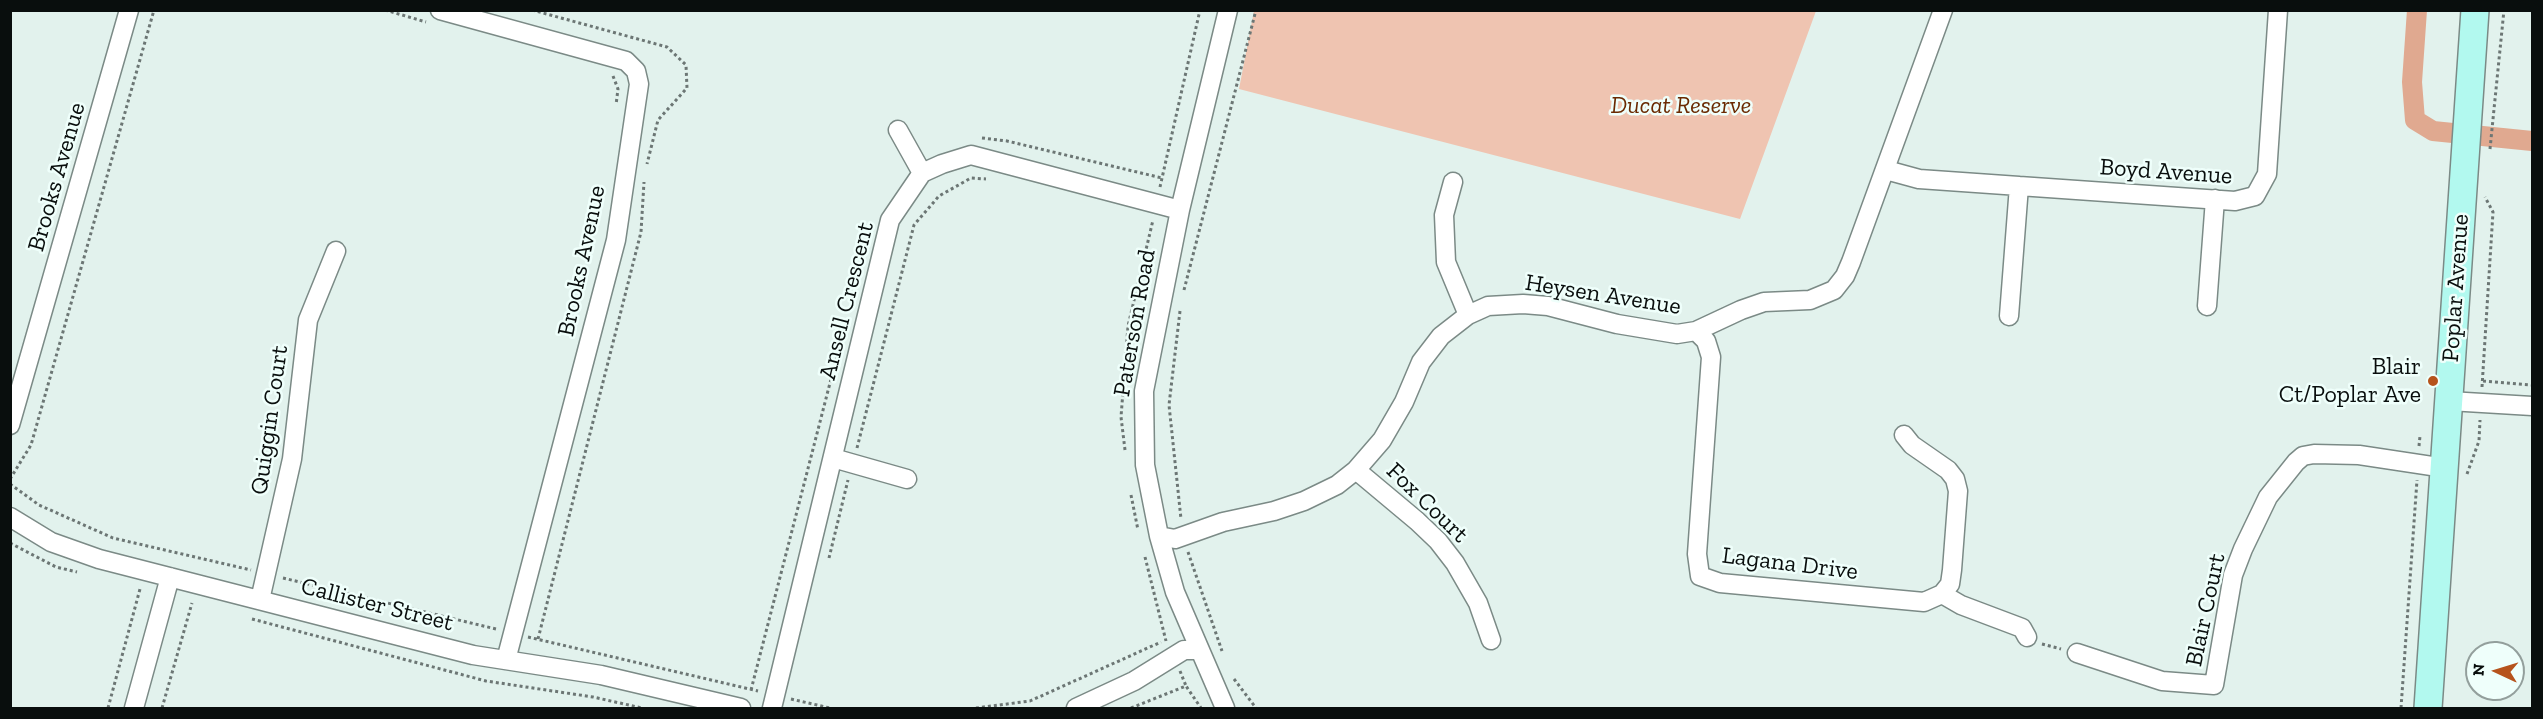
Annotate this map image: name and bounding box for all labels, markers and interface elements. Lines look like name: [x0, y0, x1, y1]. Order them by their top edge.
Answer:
park label: Ducat Reserve: [1611, 92, 1751, 120]
street label: Brooks Avenue: [22, 99, 92, 255]
street label: Boyd Avenue: [2099, 153, 2233, 191]
street label: Brooks Avenue: [552, 183, 612, 339]
street label: Poplar Avenue: [2436, 213, 2476, 363]
street label: Ansell Crescent: [813, 219, 881, 383]
street label: Paterson Road: [1108, 247, 1162, 399]
street label: Heysen Avenue: [1523, 268, 1683, 322]
street label: Quiggin Court: [245, 344, 295, 496]
place label: Blair Ct/Poplar Ave: [2279, 353, 2421, 409]
marker: Blair Ct/Poplar Ave: [2426, 374, 2440, 388]
street label: Fox Court: [1380, 457, 1474, 549]
street label: Lagana Drive: [1720, 541, 1860, 587]
street label: Blair Court: [2180, 551, 2232, 669]
street label: Callister Street: [298, 572, 456, 638]
north arrow: [2465, 641, 2525, 701]
text: N: [2469, 663, 2488, 677]

